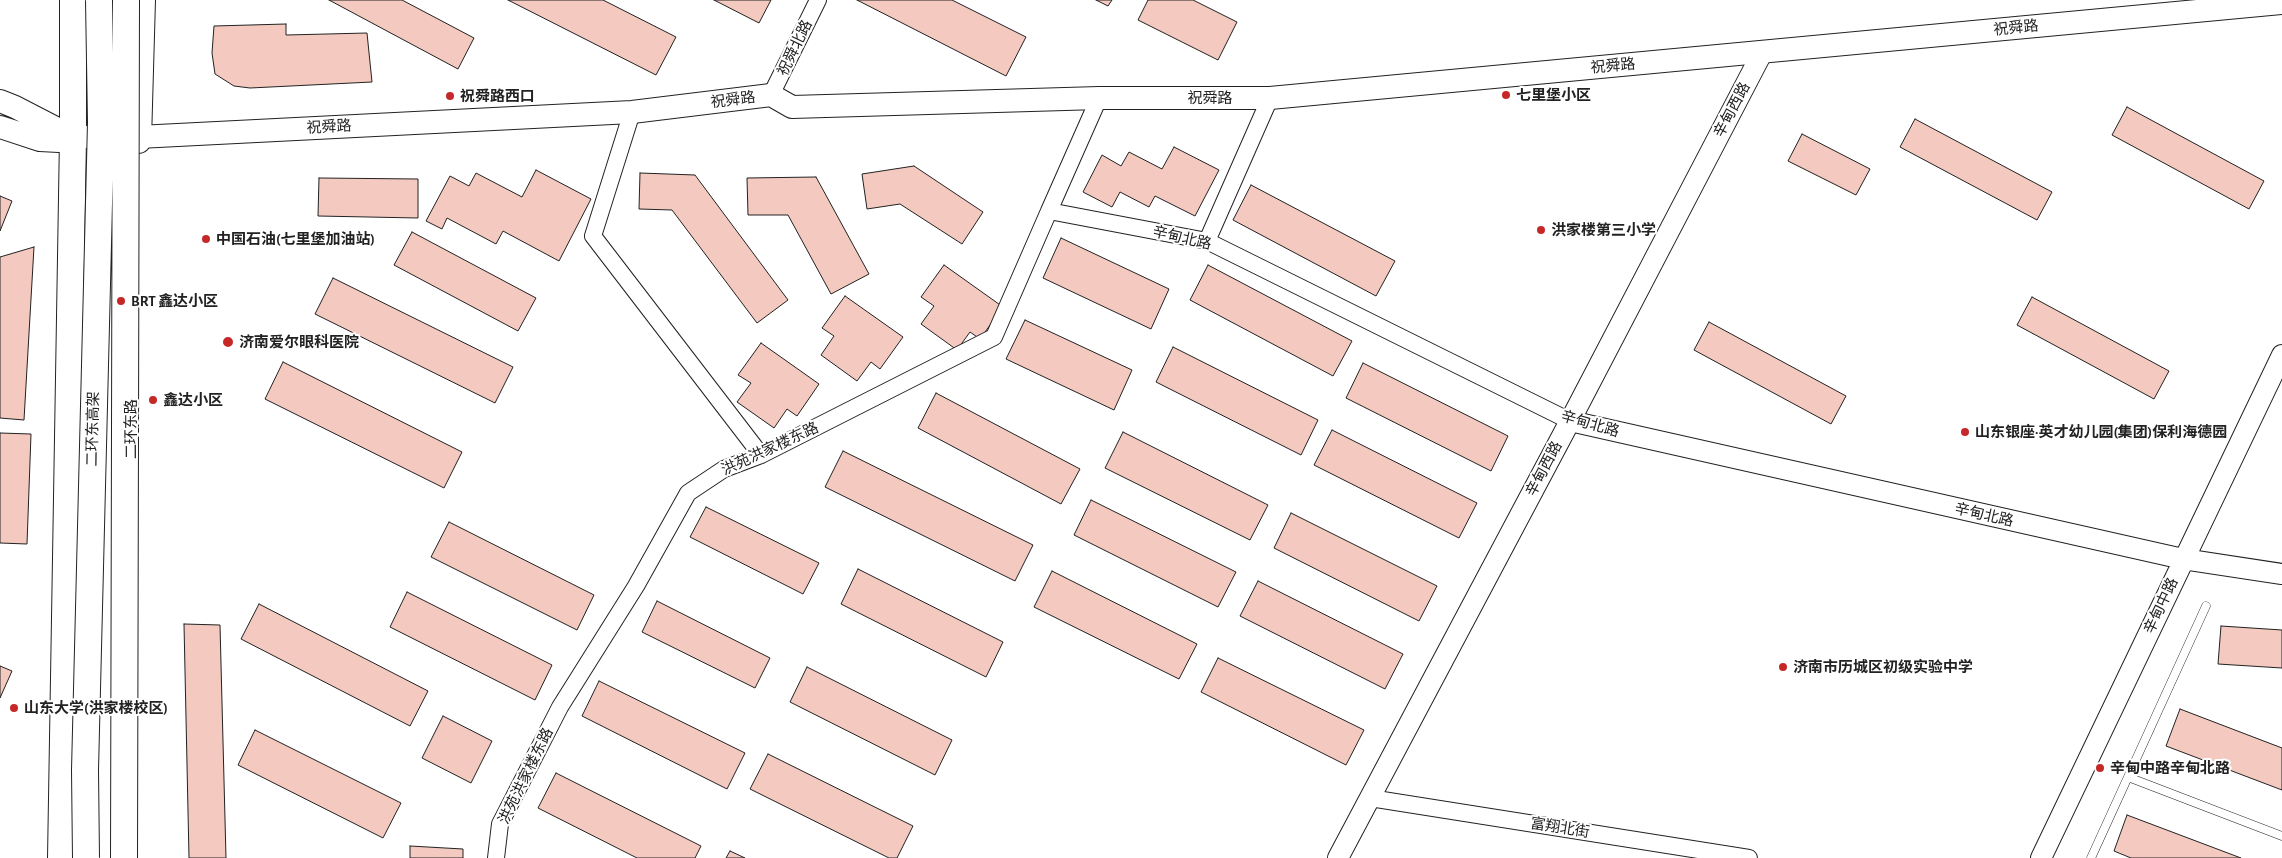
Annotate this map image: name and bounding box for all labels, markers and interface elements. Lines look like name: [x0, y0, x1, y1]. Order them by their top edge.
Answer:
street label: 祝舜北路: [774, 17, 816, 79]
street label: 祝舜路: [1993, 17, 2039, 39]
street label: 祝舜路: [1590, 55, 1636, 77]
street label: 辛甸西路: [1710, 79, 1754, 141]
place label: 七里堡小区: [1516, 86, 1591, 104]
place label: 祝舜路西口: [460, 87, 535, 105]
street label: 祝舜路: [710, 88, 756, 112]
street label: 祝舜路: [1188, 89, 1232, 107]
marker: 七里堡小区: [1500, 89, 1512, 101]
marker: 祝舜路西口: [444, 90, 456, 102]
street label: 祝舜路: [306, 117, 352, 137]
place label: 洪家楼第三小学: [1551, 221, 1656, 239]
street label: 辛甸北路: [1151, 222, 1213, 254]
marker: 洪家楼第三小学: [1535, 224, 1547, 236]
place label: 中国石油(七里堡加油站): [216, 230, 375, 248]
marker: 中国石油(七里堡加油站): [200, 233, 212, 245]
place label: BRT 鑫达小区: [131, 292, 218, 310]
marker: BRT 鑫达小区: [115, 295, 127, 307]
place label: 济南爱尔眼科医院: [239, 333, 359, 351]
marker: 济南爱尔眼科医院: [221, 335, 235, 349]
street label: 二环东高架: [83, 391, 103, 467]
place label: 鑫达小区: [163, 391, 223, 409]
marker: 鑫达小区: [147, 394, 159, 406]
street label: 二环东路: [122, 399, 140, 459]
street label: 辛甸北路: [1559, 407, 1621, 441]
street label: 洪苑洪家楼东路: [719, 419, 821, 479]
place label: 山东银座·英才幼儿园(集团)保利海德园: [1975, 423, 2227, 441]
marker: 山东银座·英才幼儿园(集团)保利海德园: [1959, 426, 1971, 438]
street label: 辛甸西路: [1522, 438, 1566, 500]
street label: 辛甸北路: [1953, 499, 2015, 531]
street label: 辛甸中路: [2140, 575, 2182, 637]
place label: 济南市历城区初级实验中学: [1793, 658, 1973, 676]
marker: 济南市历城区初级实验中学: [1777, 661, 1789, 673]
place label: 山东大学(洪家楼校区): [24, 699, 168, 717]
marker: 山东大学(洪家楼校区): [8, 702, 20, 714]
street label: 洪苑洪家楼东路: [495, 725, 557, 827]
place label: 辛甸中路辛甸北路: [2110, 759, 2230, 777]
marker: 辛甸中路辛甸北路: [2094, 762, 2106, 774]
street label: 富翔北街: [1529, 814, 1591, 842]

